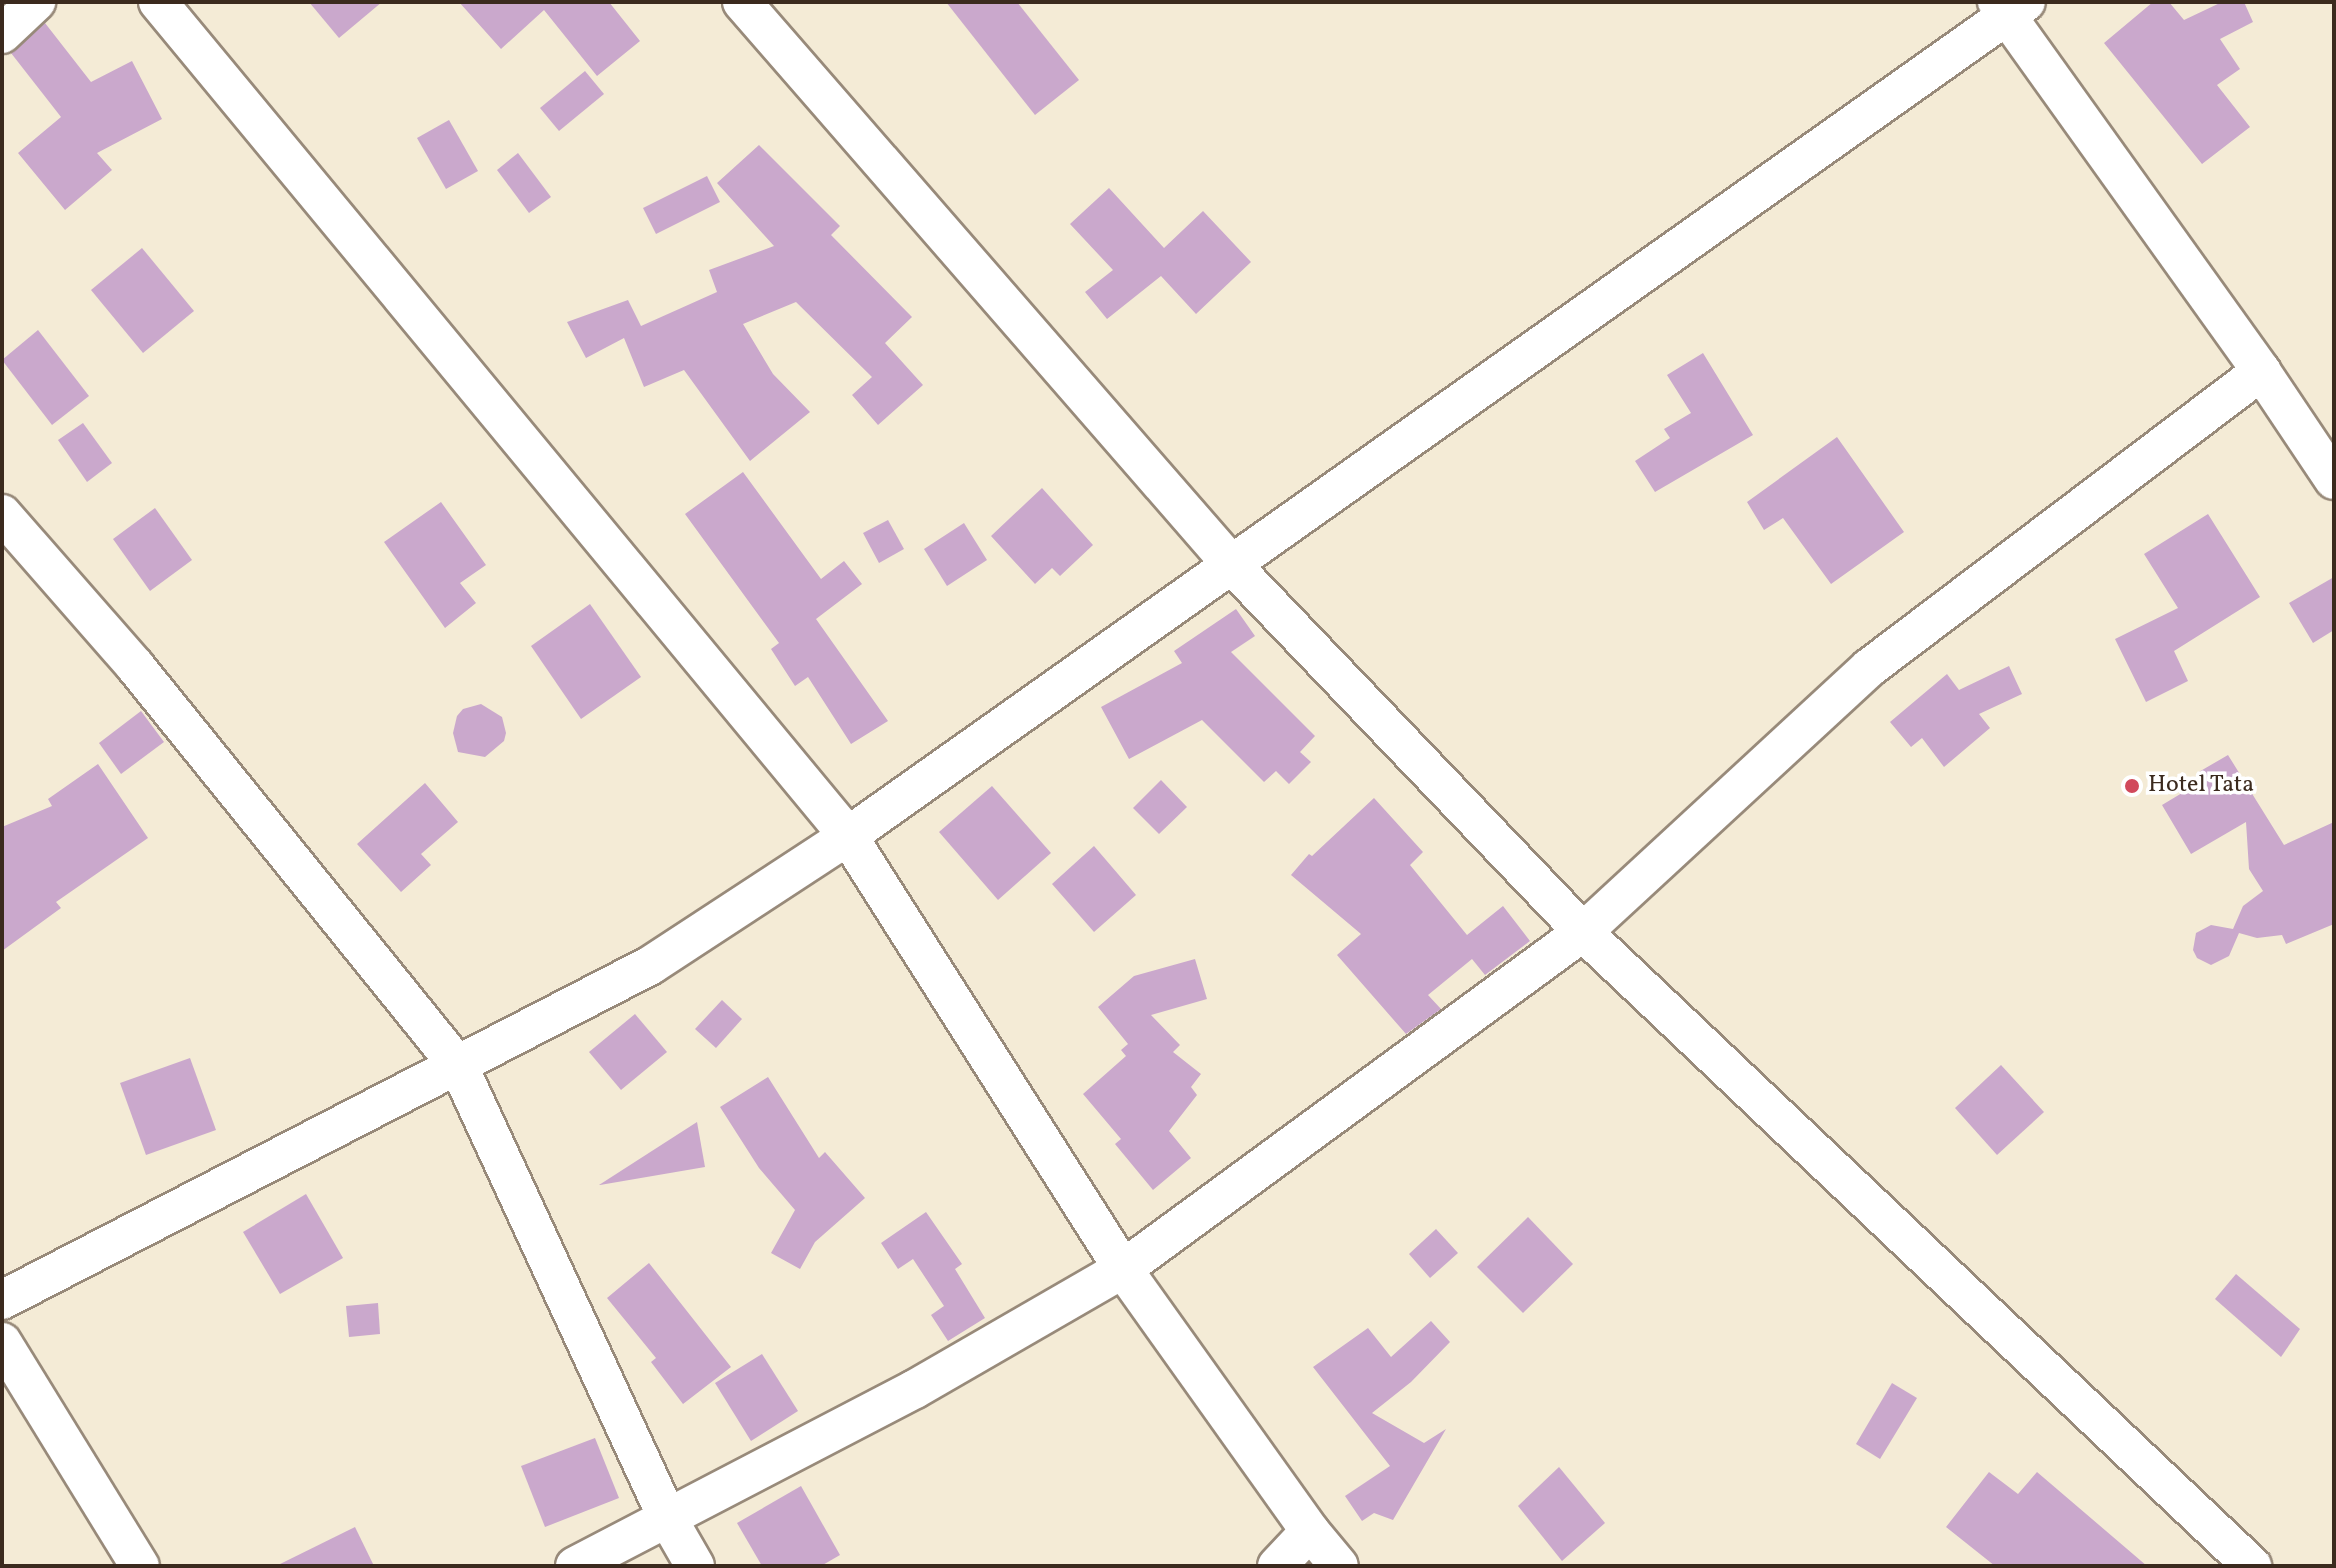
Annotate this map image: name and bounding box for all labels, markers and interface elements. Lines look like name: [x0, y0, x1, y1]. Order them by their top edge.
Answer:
place label: Hotel Tata: [2148, 772, 2255, 800]
marker: Hotel Tata: [2123, 777, 2141, 795]

